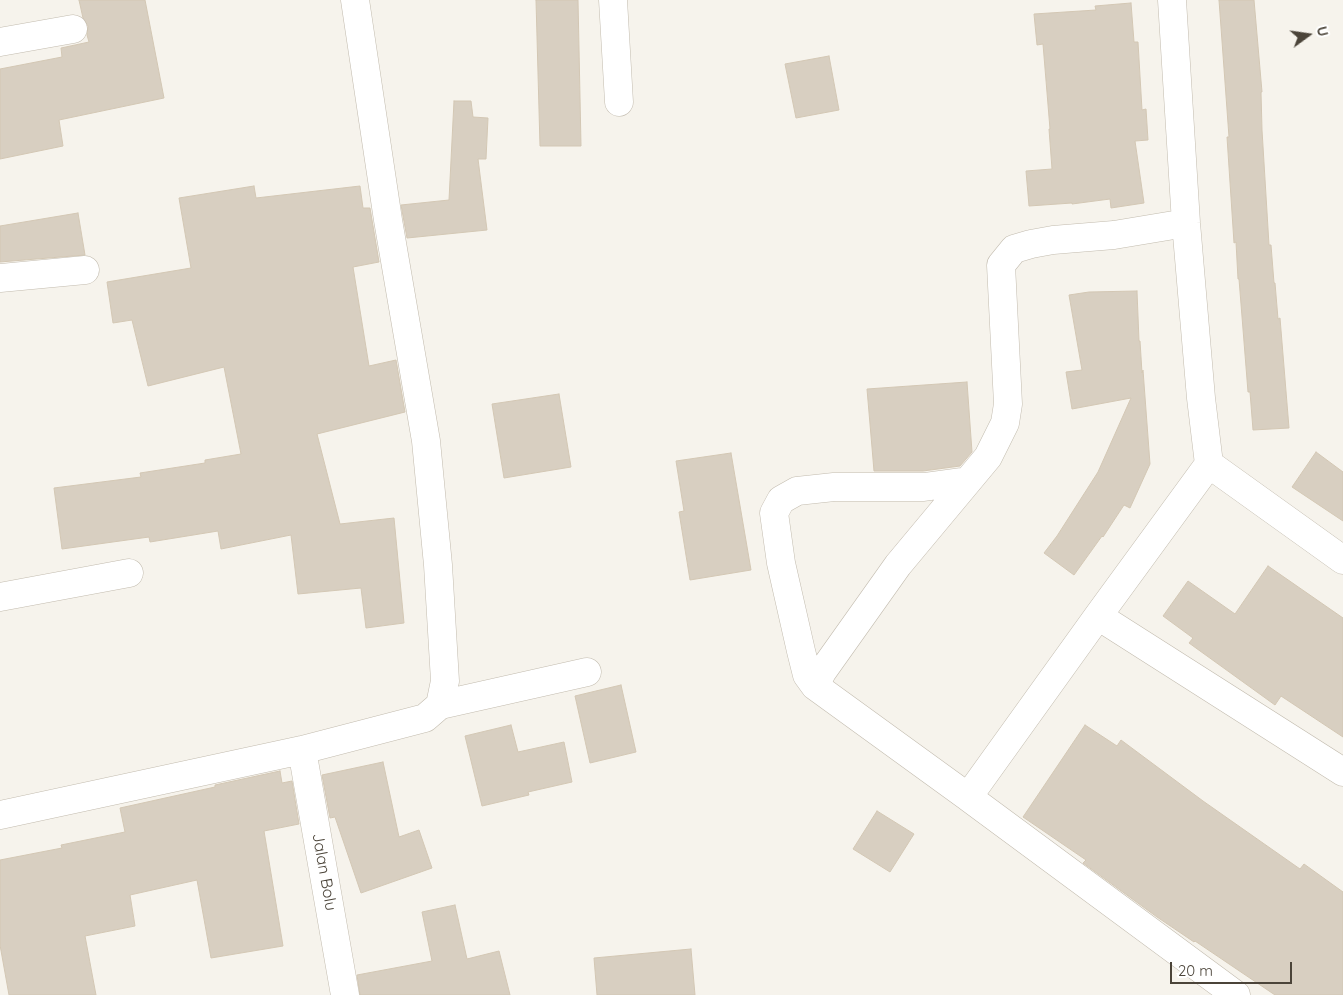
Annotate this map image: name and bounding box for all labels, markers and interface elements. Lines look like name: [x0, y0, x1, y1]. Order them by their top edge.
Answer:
north arrow: [1283, 10, 1333, 60]
text: U: [1313, 24, 1332, 38]
street label: Jalan Bolu: [308, 832, 340, 912]
scale bar: [1173, 952, 1296, 984]
text: 20 m: [1178, 961, 1213, 980]

